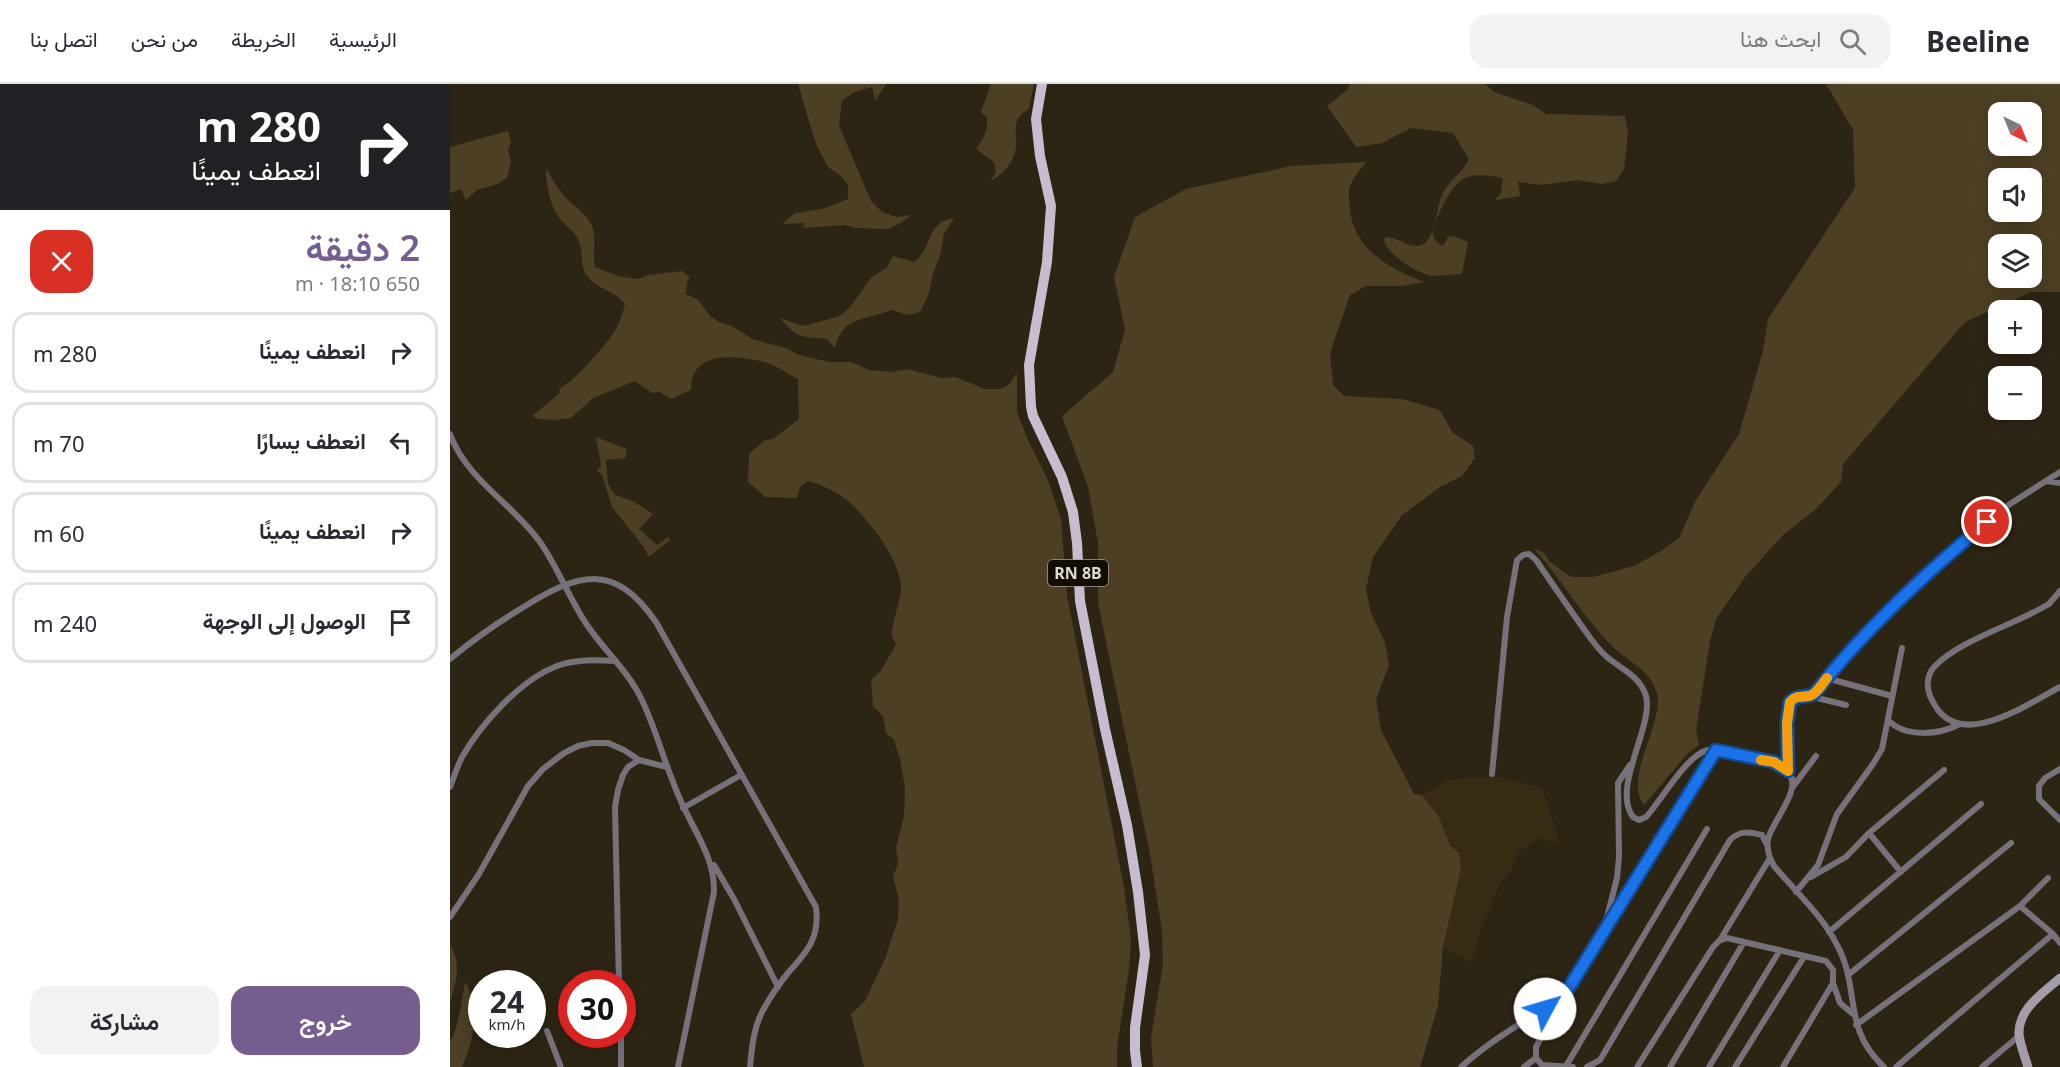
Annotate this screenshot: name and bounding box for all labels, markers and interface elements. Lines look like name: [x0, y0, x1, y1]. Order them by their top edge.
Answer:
search box: [1470, 14, 1890, 68]
text: Beeline: [1926, 22, 2030, 60]
text: ابحث هنا: [1740, 23, 1821, 53]
text: اتصل بنا: [30, 25, 98, 53]
text: من نحن: [131, 25, 198, 53]
text: الخريطة: [231, 25, 296, 53]
text: الرئيسية: [329, 25, 397, 53]
icon: search: [1836, 25, 1869, 58]
text: 280 m: [197, 97, 321, 154]
north arrow: [1988, 102, 2042, 156]
map controls: [1988, 102, 2042, 420]
icon: right: [342, 108, 420, 186]
text: انعطف يمينًا: [191, 151, 321, 188]
button: sound: [1988, 168, 2042, 222]
text: 2 دقيقة: [306, 223, 420, 272]
button: close: [30, 230, 93, 293]
button: layers: [1988, 234, 2042, 288]
text: 650 m · 18:10: [295, 270, 420, 297]
button: +: [1988, 300, 2042, 354]
text: انعطف يمينًا: [259, 335, 366, 365]
icon: right: [384, 336, 417, 369]
text: 280 m: [33, 338, 97, 368]
button: −: [1988, 366, 2042, 420]
text: انعطف يسارًا: [256, 425, 366, 455]
icon: left: [384, 426, 417, 459]
text: 70 m: [33, 428, 84, 458]
pin: [1961, 496, 2012, 547]
icon: arrive: [1970, 505, 2003, 538]
text: انعطف يمينًا: [259, 515, 366, 545]
icon: right: [384, 516, 417, 549]
text: 60 m: [33, 518, 84, 548]
road number: RN 8B: [1048, 560, 1108, 586]
text: الوصول إلى الوجهة: [202, 605, 366, 635]
icon: arrive: [384, 606, 417, 639]
text: 240 m: [33, 608, 97, 638]
speed limit sign: 30: [558, 970, 636, 1048]
position arrow: [1513, 977, 1577, 1041]
text: 24: [490, 981, 524, 1022]
button: مشاركة: [30, 986, 219, 1055]
button: خروج: [231, 986, 420, 1055]
text: km/h: [489, 1014, 525, 1034]

